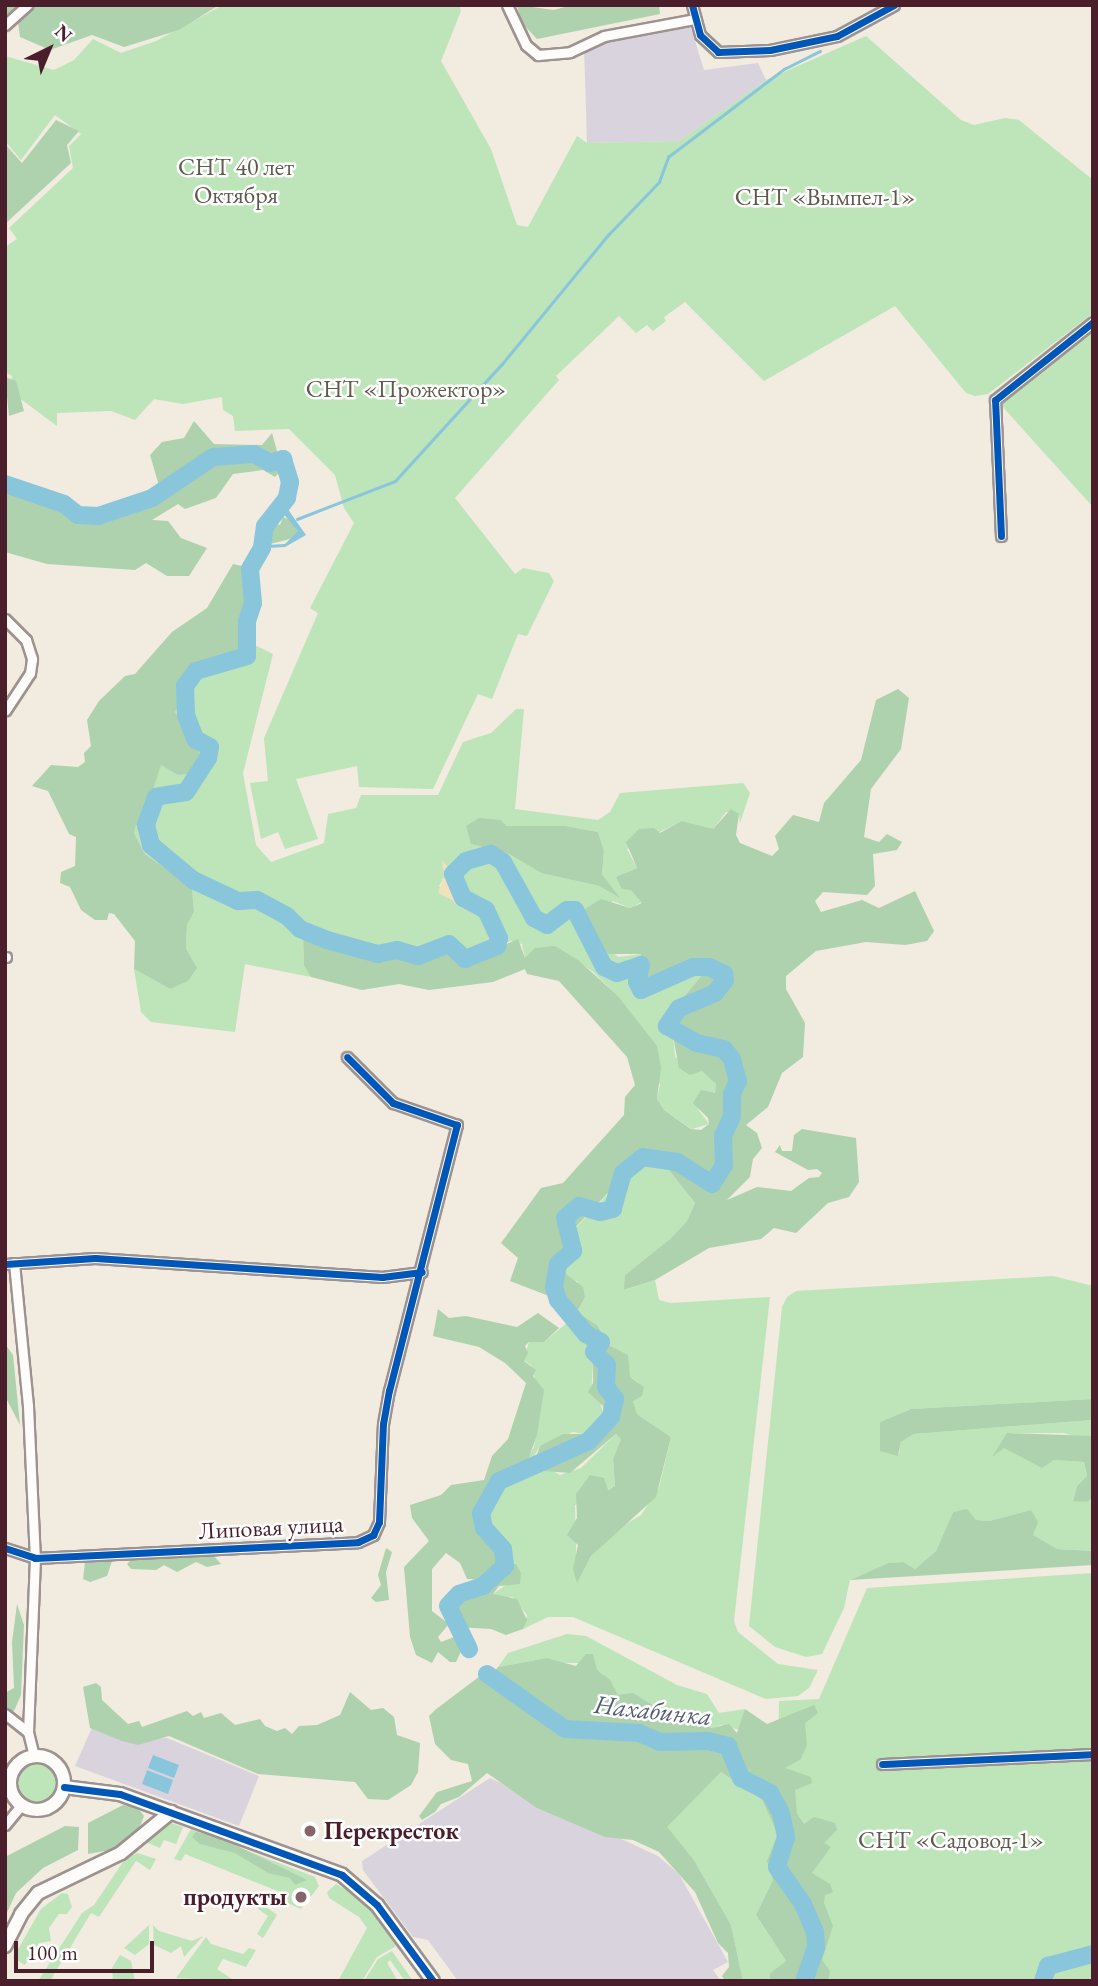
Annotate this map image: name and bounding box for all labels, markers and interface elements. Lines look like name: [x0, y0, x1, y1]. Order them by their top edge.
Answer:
north arrow: [14, 14, 84, 84]
text: N: [50, 19, 78, 48]
park label: СНТ 40 лет Октября: [178, 153, 294, 209]
park label: СНТ «Вымпел-1»: [735, 183, 915, 211]
park label: СНТ «Прожектор»: [306, 375, 506, 403]
street label: Липовая улица: [198, 1509, 344, 1545]
water label: Нахабинка: [593, 1689, 713, 1733]
place label: Перекресток: [324, 1817, 459, 1845]
marker: Перекресток: [302, 1823, 318, 1839]
park label: СНТ «Садовод-1»: [858, 1826, 1044, 1854]
place label: продукты: [183, 1883, 287, 1911]
marker: продукты: [293, 1889, 309, 1905]
scale bar: [18, 1926, 158, 1970]
text: 100 m: [27, 1939, 78, 1966]

